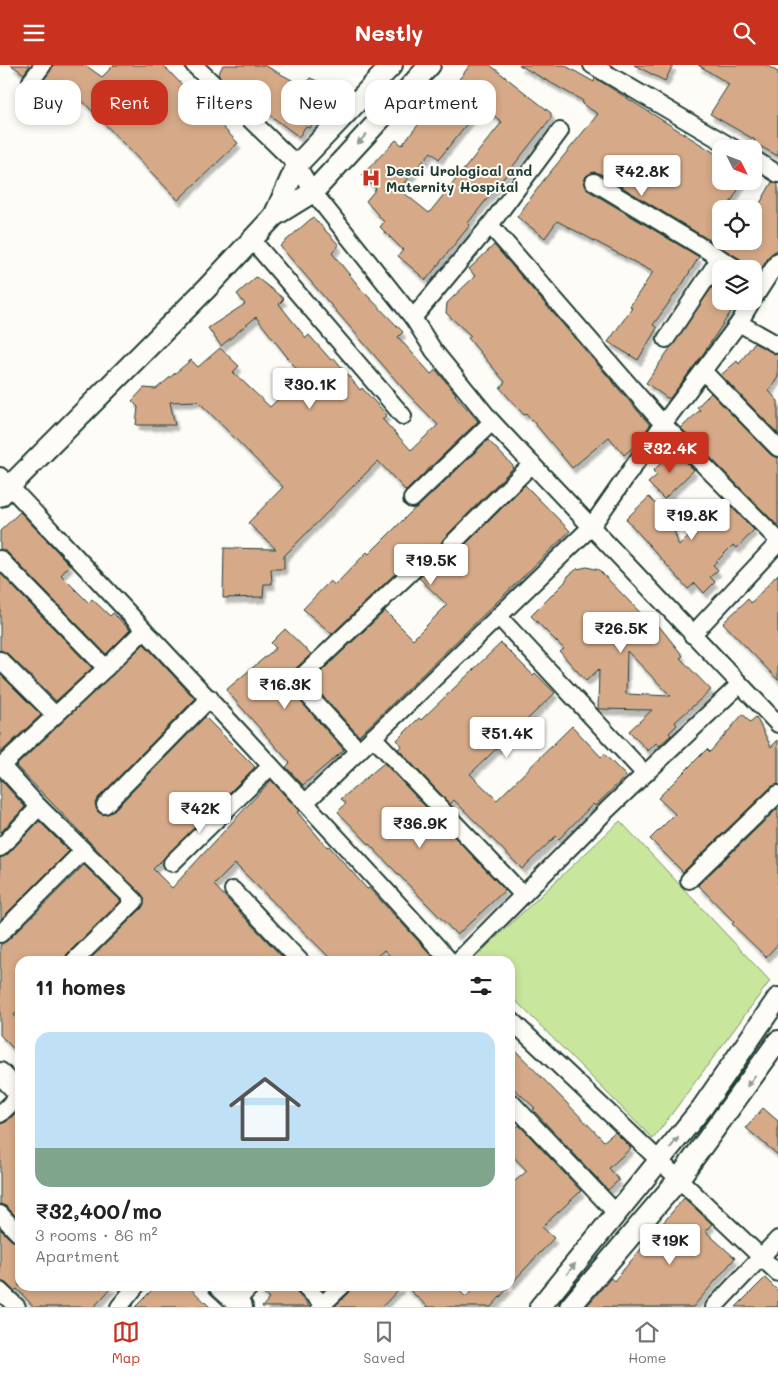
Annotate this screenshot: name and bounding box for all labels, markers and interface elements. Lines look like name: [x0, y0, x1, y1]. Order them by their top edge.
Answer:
text: Nestly: [355, 18, 423, 47]
icon: menu: [20, 19, 48, 47]
icon: search: [730, 19, 758, 47]
chip: Buy: [15, 80, 81, 125]
chip: Rent: [91, 80, 168, 125]
chip: Filters: [178, 80, 271, 125]
chip: New: [281, 80, 355, 125]
chip: Apartment: [365, 80, 496, 125]
one-way arrow: [356, 133, 368, 145]
north arrow: [712, 140, 762, 190]
map controls: [712, 140, 762, 310]
pin: ₹42.8K: [601, 155, 683, 197]
text: ₹42.8K: [614, 160, 670, 181]
place label: Desai Urological and Maternity Hospital: [386, 161, 532, 196]
hospital icon: Desai Urological and Maternity Hospital: [360, 167, 382, 189]
button: locate: [712, 200, 762, 250]
button: layers: [712, 260, 762, 310]
pin: ₹30.1K: [269, 367, 351, 410]
text: ₹30.1K: [283, 373, 337, 394]
pin: ₹32.4K: [629, 431, 711, 474]
text: ₹32.4K: [643, 437, 697, 458]
pin: ₹19.8K: [651, 499, 733, 541]
text: ₹19.8K: [666, 504, 718, 525]
pin: ₹19.5K: [390, 543, 472, 586]
text: ₹19.5K: [405, 549, 457, 570]
pin: ₹26.5K: [580, 611, 662, 654]
text: ₹26.5K: [594, 617, 648, 638]
pin: ₹16.3K: [244, 667, 326, 710]
text: ₹16.3K: [259, 673, 311, 694]
pin: ₹51.4K: [466, 717, 548, 759]
text: ₹51.4K: [481, 722, 533, 743]
pin: ₹42K: [170, 791, 230, 834]
text: ₹42K: [180, 797, 220, 818]
pin: ₹36.9K: [379, 807, 461, 849]
text: ₹36.9K: [393, 812, 447, 833]
icon: filters: [467, 972, 495, 1000]
text: 11 homes: [35, 973, 126, 1000]
icon: home: [220, 1064, 310, 1154]
one-way arrow: [746, 1074, 756, 1088]
one-way arrow: [668, 1137, 679, 1150]
text: ₹32,400/mo: [35, 1197, 162, 1224]
pin: ₹19K: [640, 1223, 700, 1266]
text: 3 rooms · 86 m²: [35, 1224, 158, 1245]
text: ₹19K: [651, 1229, 689, 1250]
text: Apartment: [35, 1245, 120, 1266]
one-way arrow: [566, 1263, 577, 1276]
tab: Map: [112, 1318, 140, 1367]
tab: Saved: [363, 1318, 405, 1367]
tab: Home: [628, 1318, 666, 1367]

